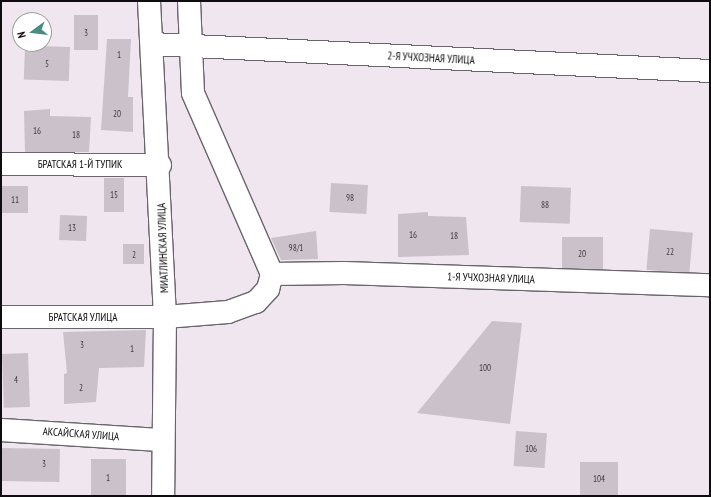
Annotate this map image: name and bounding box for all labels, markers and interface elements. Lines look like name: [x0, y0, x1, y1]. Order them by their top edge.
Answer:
north arrow: [12, 12, 52, 52]
house number: 3: [84, 28, 88, 38]
text: N: [14, 30, 29, 40]
street label: 2-Я УЧХОЗНАЯ УЛИЦА: [387, 49, 475, 67]
house number: 1: [117, 50, 121, 60]
house number: 5: [45, 59, 49, 69]
house number: 20: [113, 109, 121, 119]
house number: 16: [33, 126, 41, 136]
house number: 18: [72, 130, 80, 140]
street label: БРАТСКАЯ 1-Й ТУПИК: [37, 157, 123, 171]
house number: 15: [110, 190, 118, 200]
house number: 98: [346, 193, 354, 203]
house number: 11: [11, 195, 19, 205]
house number: 88: [541, 200, 549, 210]
street label: МИАТЛИНСКАЯ УЛИЦА: [155, 203, 171, 293]
house number: 13: [68, 223, 76, 233]
house number: 16: [409, 230, 417, 240]
house number: 18: [450, 231, 458, 241]
house number: 98/1: [289, 243, 303, 253]
house number: 22: [666, 247, 674, 257]
house number: 20: [578, 249, 586, 259]
house number: 2: [132, 250, 136, 260]
street label: 1-Я УЧХОЗНАЯ УЛИЦА: [447, 270, 535, 286]
street label: БРАТСКАЯ УЛИЦА: [48, 310, 118, 324]
house number: 3: [80, 340, 84, 350]
house number: 1: [130, 344, 134, 354]
house number: 100: [479, 363, 491, 373]
house number: 4: [14, 375, 18, 385]
house number: 2: [79, 383, 83, 393]
street label: АКСАЙСКАЯ УЛИЦА: [42, 425, 120, 443]
house number: 106: [525, 444, 537, 454]
house number: 3: [42, 459, 46, 469]
house number: 1: [106, 473, 110, 483]
house number: 104: [593, 474, 605, 484]

